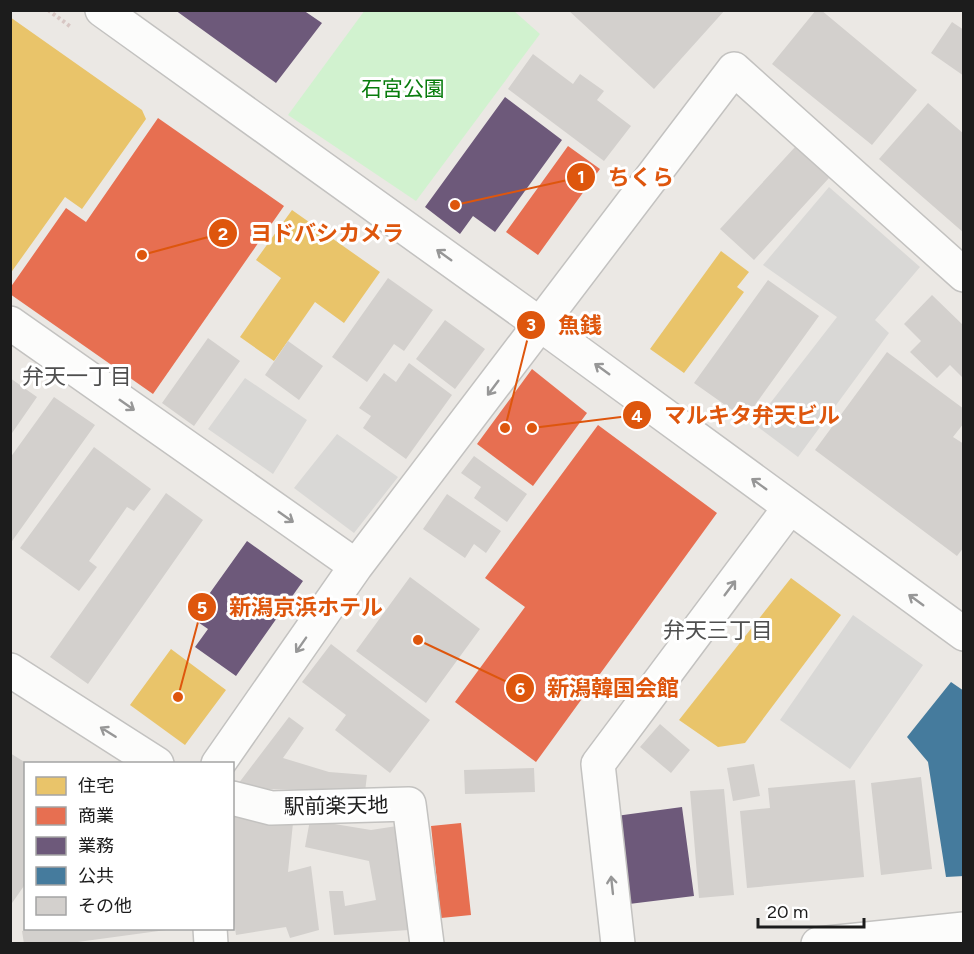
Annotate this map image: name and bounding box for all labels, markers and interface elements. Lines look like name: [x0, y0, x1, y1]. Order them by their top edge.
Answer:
park label: 石宮公園: [361, 76, 445, 101]
callout: ちくら: [566, 157, 686, 197]
text: ちくら: [608, 164, 674, 191]
text: 1: [577, 166, 585, 188]
callout: ヨドバシカメラ: [208, 213, 416, 253]
text: ヨドバシカメラ: [250, 220, 404, 247]
text: 2: [218, 223, 228, 245]
one-way arrow: [436, 249, 452, 261]
callout: 魚銭: [516, 305, 614, 345]
text: 魚銭: [558, 312, 602, 339]
text: 3: [526, 314, 536, 336]
district label: 弁天一丁目: [22, 363, 132, 390]
one-way arrow: [594, 363, 610, 375]
one-way arrow: [486, 379, 499, 395]
callout: マルキタ弁天ビル: [622, 395, 852, 435]
one-way arrow: [118, 399, 135, 411]
text: マルキタ弁天ビル: [664, 402, 840, 429]
text: 4: [631, 405, 643, 427]
one-way arrow: [752, 478, 768, 491]
one-way arrow: [278, 511, 294, 523]
one-way arrow: [723, 580, 736, 596]
callout: 新潟京浜ホテル: [187, 587, 395, 627]
text: 新潟京浜ホテル: [229, 594, 383, 621]
one-way arrow: [909, 594, 925, 606]
text: 5: [197, 597, 207, 619]
district label: 弁天三丁目: [663, 617, 773, 644]
one-way arrow: [295, 637, 307, 653]
callout: 新潟韓国会館: [505, 668, 691, 708]
text: 新潟韓国会館: [547, 675, 679, 702]
text: 6: [515, 678, 525, 700]
one-way arrow: [100, 726, 117, 738]
legend: [24, 762, 234, 930]
text: 住宅: [78, 775, 114, 797]
street label: 駅前楽天地: [283, 792, 389, 819]
text: 商業: [78, 805, 114, 827]
text: 業務: [78, 835, 114, 857]
text: 公共: [78, 865, 114, 887]
one-way arrow: [606, 876, 617, 896]
scale bar: [758, 891, 864, 929]
text: その他: [78, 895, 132, 917]
text: 20 m: [767, 901, 808, 923]

